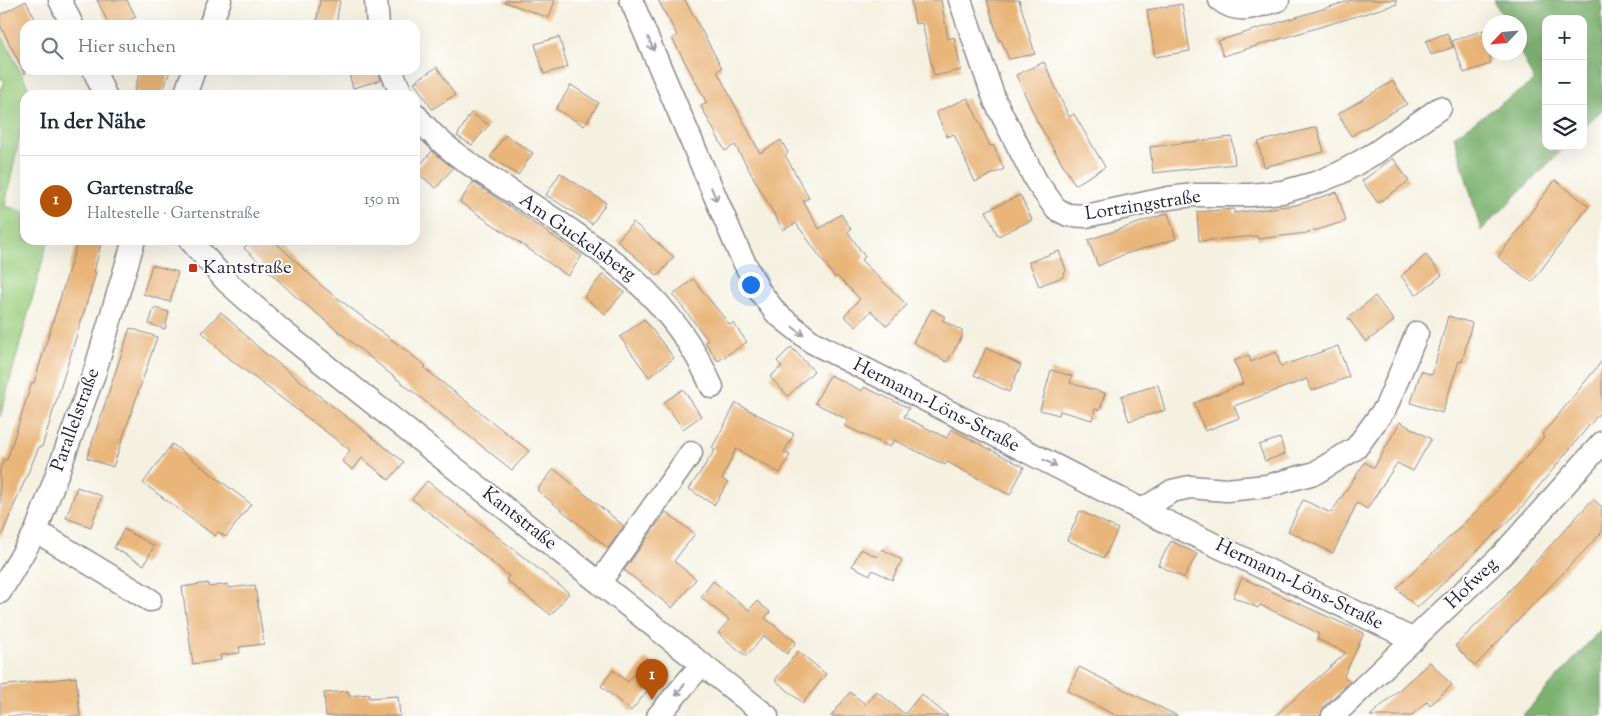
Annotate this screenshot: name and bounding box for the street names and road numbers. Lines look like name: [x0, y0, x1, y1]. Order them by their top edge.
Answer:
street label: Lortzingstraße: [1083, 183, 1203, 228]
street label: Am Guckelsberg: [513, 188, 641, 288]
street label: Hermann-Löns-Straße: [848, 352, 1024, 460]
street label: Parallelstraße: [45, 364, 107, 475]
street label: Kantstraße: [476, 481, 562, 557]
street label: Hermann-Löns-Straße: [1210, 533, 1388, 637]
street label: Hofweg: [1440, 552, 1504, 616]

